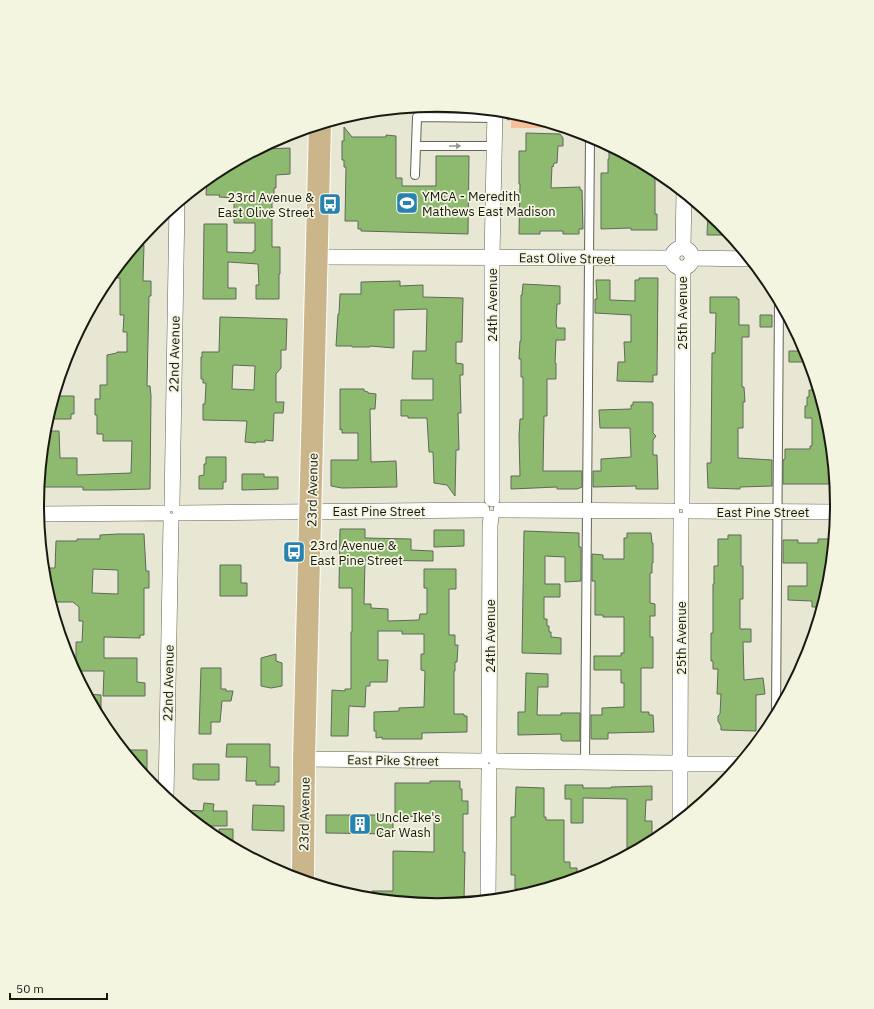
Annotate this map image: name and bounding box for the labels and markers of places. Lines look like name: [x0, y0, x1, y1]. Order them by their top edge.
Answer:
place label: YMCA - Meredith Mathews East Madison: [422, 188, 556, 220]
place label: 23rd Avenue & East Olive Street: [217, 189, 314, 221]
sports icon: YMCA - Meredith Mathews East Madison: [394, 190, 420, 216]
bus stop icon: 23rd Avenue & East Olive Street: [317, 191, 343, 217]
place label: 23rd Avenue & East Pine Street: [310, 537, 403, 569]
bus stop icon: 23rd Avenue & East Pine Street: [281, 539, 307, 565]
place label: Uncle Ike's Car Wash: [376, 809, 441, 841]
building icon: Uncle Ike's Car Wash: [347, 811, 373, 837]

